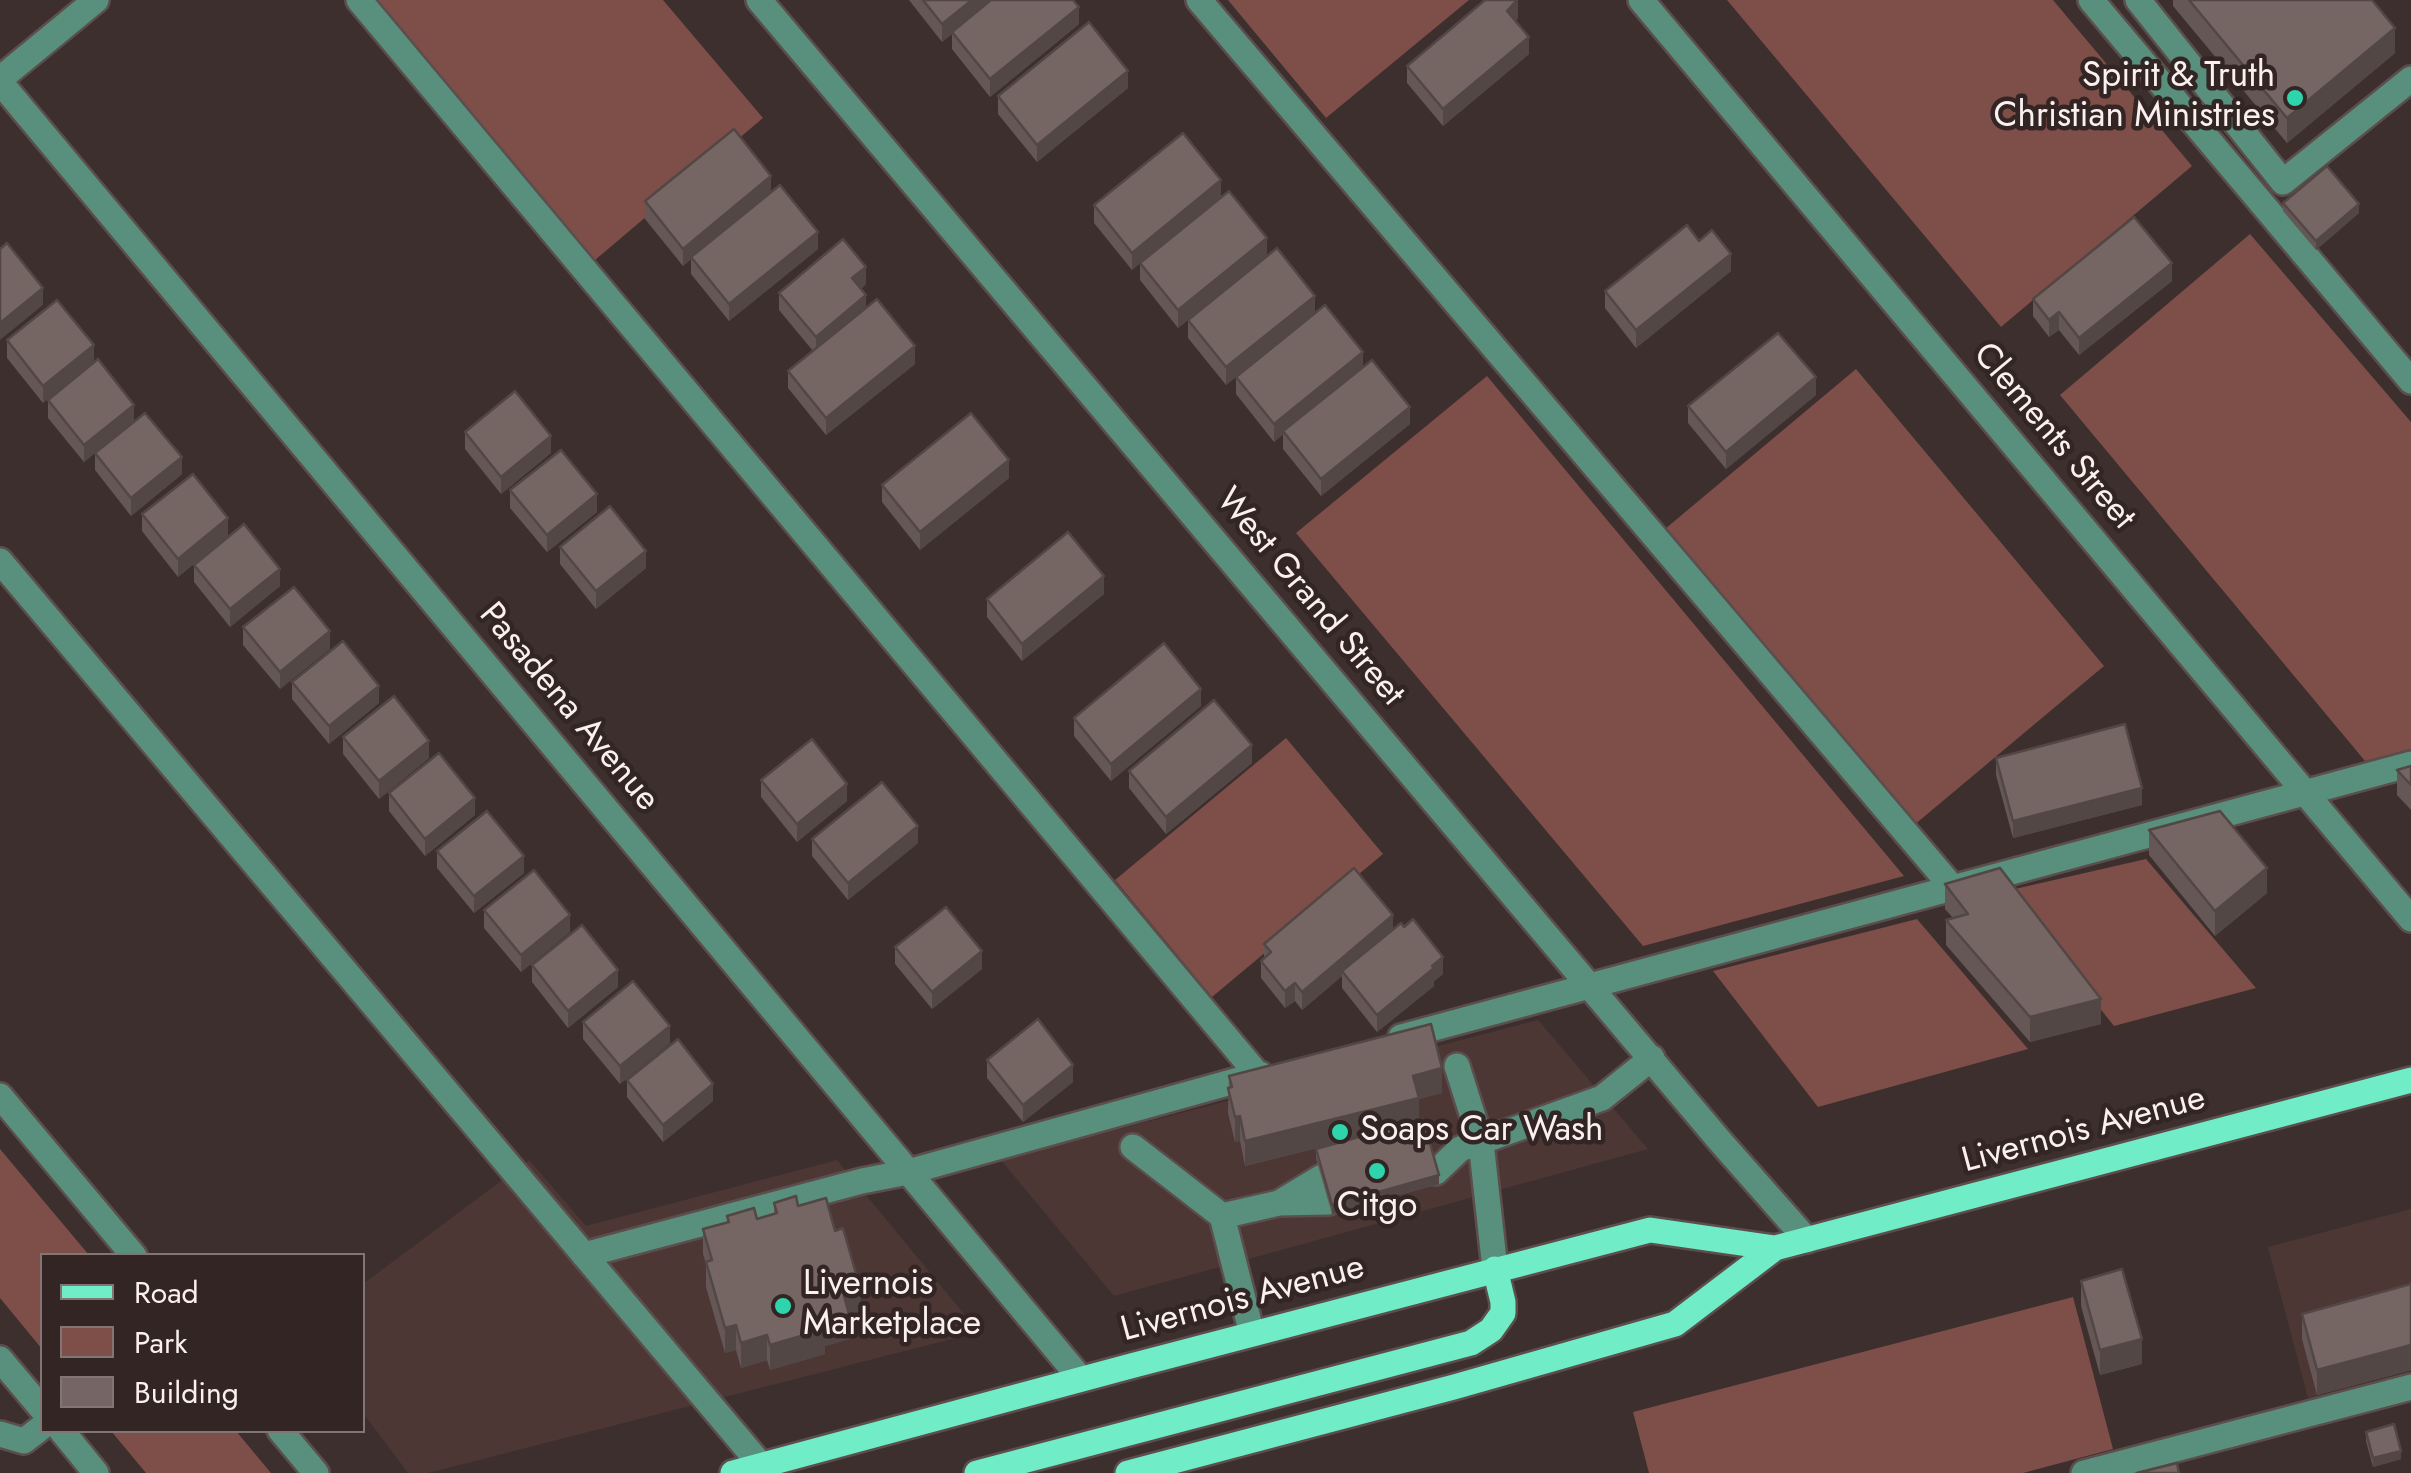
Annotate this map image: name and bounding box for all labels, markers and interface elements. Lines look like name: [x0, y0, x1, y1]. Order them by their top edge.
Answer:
place label: Spirit & Truth Christian Ministries: [1994, 57, 2275, 139]
marker: Spirit & Truth Christian Ministries: [2284, 87, 2306, 109]
street label: Clements Street: [1963, 335, 2143, 539]
street label: West Grand Street: [1206, 481, 1412, 715]
street label: Pasadena Avenue: [469, 595, 667, 821]
street label: Livernois Avenue: [1958, 1078, 2210, 1184]
place label: Soaps Car Wash: [1360, 1111, 1603, 1153]
marker: Soaps Car Wash: [1329, 1121, 1351, 1143]
marker: Citgo: [1366, 1160, 1388, 1182]
place label: Citgo: [1337, 1187, 1417, 1229]
street label: Livernois Avenue: [1117, 1247, 1369, 1353]
legend: [40, 1253, 365, 1433]
place label: Livernois Marketplace: [803, 1265, 981, 1347]
text: Road: [134, 1271, 199, 1314]
marker: Livernois Marketplace: [772, 1295, 794, 1317]
text: Park: [134, 1321, 187, 1364]
text: Building: [134, 1371, 239, 1414]

